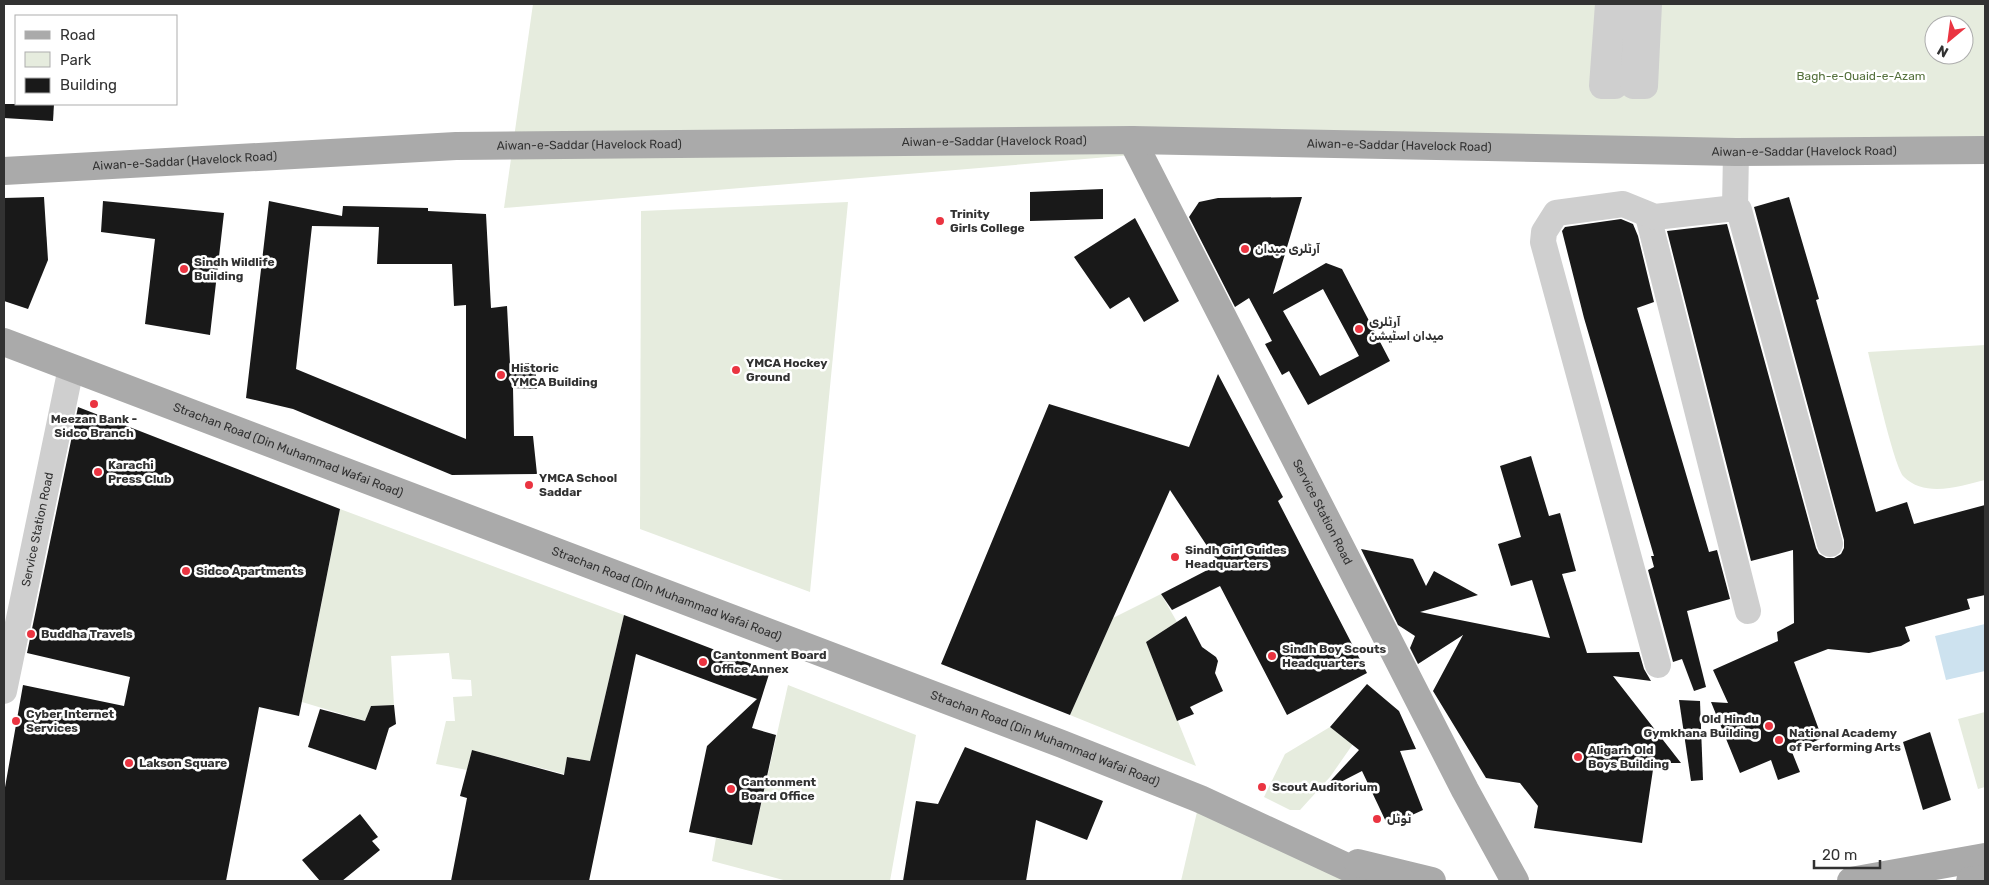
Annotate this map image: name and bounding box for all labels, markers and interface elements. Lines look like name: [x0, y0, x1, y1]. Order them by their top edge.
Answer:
legend: [15, 15, 178, 105]
north arrow: [1924, 15, 1974, 65]
text: Road: [60, 26, 96, 44]
text: N: [1934, 41, 1951, 61]
text: Park: [60, 51, 91, 69]
park label: Bagh-e-Quaid-e-Azam: [1797, 69, 1925, 83]
text: Building: [60, 76, 117, 94]
street label: Aiwan-e-Saddar (Havelock Road): [902, 133, 1087, 149]
street label: Aiwan-e-Saddar (Havelock Road): [1307, 136, 1492, 154]
street label: Aiwan-e-Saddar (Havelock Road): [497, 137, 682, 153]
street label: Aiwan-e-Saddar (Havelock Road): [1711, 144, 1897, 159]
street label: Aiwan-e-Saddar (Havelock Road): [92, 149, 278, 173]
place label: Trinity Girls College: [950, 207, 1025, 235]
marker: Trinity Girls College: [934, 215, 946, 227]
place label: آرٹلری میدان: [1255, 242, 1320, 256]
marker: آرٹلری میدان: [1239, 243, 1251, 255]
place label: Sindh Wildlife Building: [194, 255, 275, 283]
marker: Sindh Wildlife Building: [178, 263, 190, 275]
place label: آرٹلری میدان اسٹیشن: [1369, 315, 1444, 343]
marker: آرٹلری میدان اسٹیشن: [1353, 323, 1365, 335]
place label: YMCA Hockey Ground: [746, 356, 827, 384]
place label: Historic YMCA Building: [511, 361, 598, 389]
marker: YMCA Hockey Ground: [730, 364, 742, 376]
marker: Historic YMCA Building: [495, 369, 507, 381]
marker: Meezan Bank - Sidco Branch: [88, 398, 100, 410]
street label: Strachan Road (Din Muhammad Wafai Road): [171, 400, 405, 500]
place label: Meezan Bank - Sidco Branch: [51, 412, 138, 440]
street label: Service Station Road: [1290, 457, 1355, 567]
place label: Karachi Press Club: [108, 458, 172, 486]
marker: Karachi Press Club: [92, 466, 104, 478]
street label: Service Station Road: [19, 471, 56, 588]
place label: YMCA School Saddar: [539, 471, 617, 499]
marker: YMCA School Saddar: [523, 479, 535, 491]
place label: Sindh Girl Guides Headquarters: [1185, 543, 1287, 571]
street label: Strachan Road (Din Muhammad Wafai Road): [550, 544, 784, 644]
marker: Sindh Girl Guides Headquarters: [1169, 551, 1181, 563]
place label: Sidco Apartments: [196, 564, 304, 578]
marker: Sidco Apartments: [180, 565, 192, 577]
place label: Buddha Travels: [41, 627, 133, 641]
marker: Buddha Travels: [25, 628, 37, 640]
place label: Sindh Boy Scouts Headquarters: [1282, 642, 1387, 670]
place label: Cantonment Board Office Annex: [713, 648, 827, 676]
marker: Sindh Boy Scouts Headquarters: [1266, 650, 1278, 662]
marker: Cantonment Board Office Annex: [697, 656, 709, 668]
street label: Strachan Road (Din Muhammad Wafai Road): [928, 688, 1162, 789]
place label: Cyber Internet Services: [26, 707, 115, 735]
place label: Old Hindu Gymkhana Building: [1644, 712, 1759, 740]
marker: Cyber Internet Services: [10, 715, 22, 727]
marker: Old Hindu Gymkhana Building: [1763, 720, 1775, 732]
place label: National Academy of Performing Arts: [1789, 726, 1901, 754]
marker: National Academy of Performing Arts: [1773, 734, 1785, 746]
place label: Aligarh Old Boys Building: [1588, 743, 1669, 771]
marker: Aligarh Old Boys Building: [1572, 751, 1584, 763]
place label: Lakson Square: [139, 756, 227, 770]
marker: Lakson Square: [123, 757, 135, 769]
place label: Cantonment Board Office: [741, 775, 817, 803]
place label: Scout Auditorium: [1272, 780, 1378, 794]
marker: Scout Auditorium: [1256, 781, 1268, 793]
marker: Cantonment Board Office: [725, 783, 737, 795]
place label: ٹوٹل: [1387, 812, 1411, 826]
marker: ٹوٹل: [1371, 813, 1383, 825]
scale bar: [1814, 838, 1880, 870]
text: 20 m: [1822, 846, 1857, 864]

